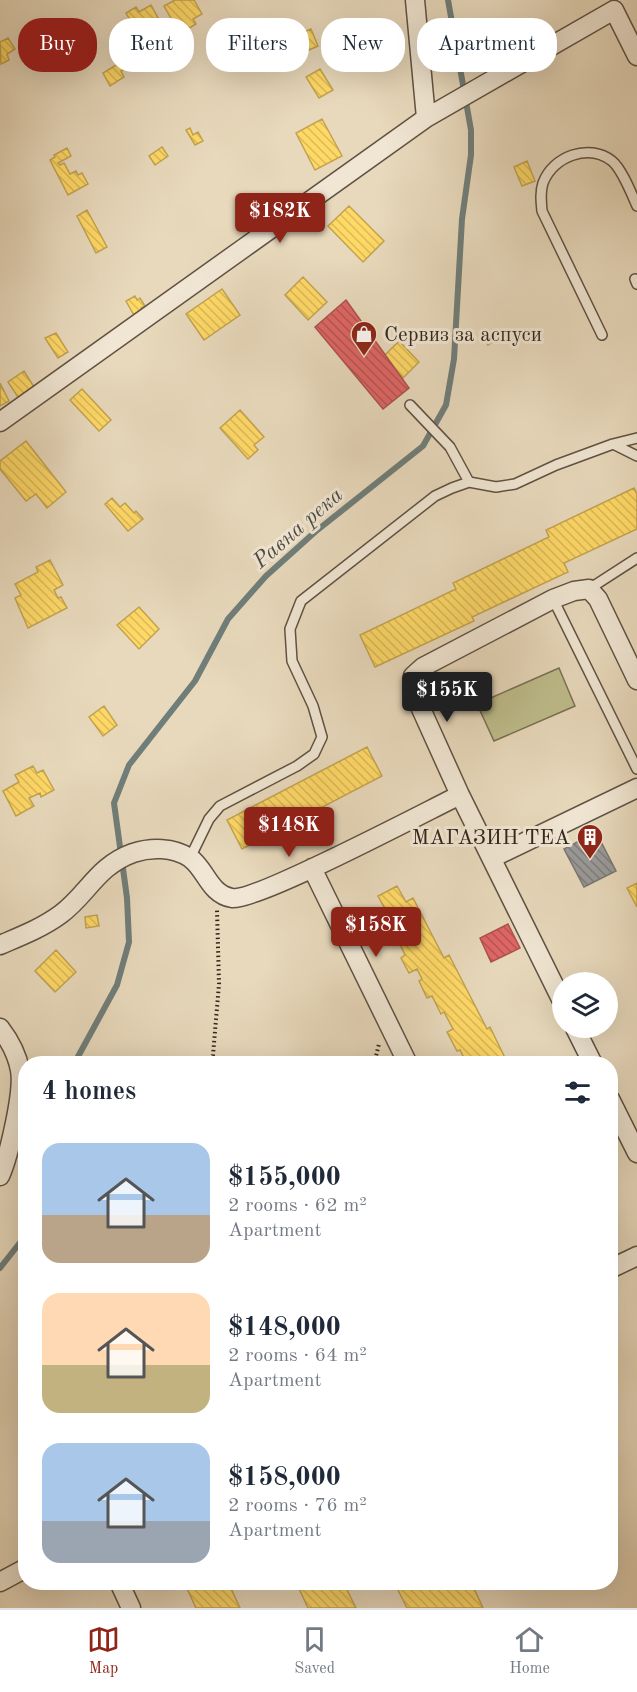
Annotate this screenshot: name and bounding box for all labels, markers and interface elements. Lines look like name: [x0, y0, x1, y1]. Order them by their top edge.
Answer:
chip: Buy: [18, 18, 97, 72]
chip: Rent: [109, 18, 194, 72]
chip: Filters: [206, 18, 309, 72]
chip: New: [321, 18, 405, 72]
chip: Apartment: [417, 18, 557, 72]
pin: $182K: [238, 193, 322, 244]
text: $182K: [249, 202, 311, 222]
shop icon: Сервиз за аспуси: [349, 319, 379, 357]
place label: Сервиз за аспуси: [384, 325, 542, 346]
water label: Равна река: [249, 484, 347, 574]
pin: $155K: [405, 672, 489, 723]
text: $155K: [416, 681, 478, 701]
pin: $148K: [247, 807, 331, 858]
text: $148K: [258, 816, 320, 836]
building icon: МАГАЗИН ТЕА: [575, 822, 605, 860]
place label: МАГАЗИН ТЕА: [412, 828, 570, 849]
pin: $158K: [334, 907, 418, 958]
text: $158K: [345, 916, 407, 936]
map controls: [552, 972, 618, 1038]
button: layers: [552, 972, 618, 1038]
icon: filters: [561, 1076, 594, 1109]
text: 4 homes: [42, 1079, 136, 1105]
text: $155,000: [228, 1165, 341, 1191]
icon: home: [90, 1167, 162, 1239]
text: 2 rooms · 62 m²: [228, 1196, 367, 1216]
text: Apartment: [228, 1221, 322, 1241]
text: $148,000: [228, 1315, 341, 1341]
icon: home: [90, 1317, 162, 1389]
text: 2 rooms · 64 m²: [228, 1346, 367, 1366]
text: Apartment: [228, 1371, 322, 1391]
text: $158,000: [228, 1465, 341, 1491]
icon: home: [90, 1467, 162, 1539]
text: 2 rooms · 76 m²: [228, 1496, 367, 1516]
text: Apartment: [228, 1521, 322, 1541]
tab: Map: [87, 1623, 120, 1679]
tab: Saved: [294, 1623, 335, 1679]
tab: Home: [509, 1623, 550, 1679]

